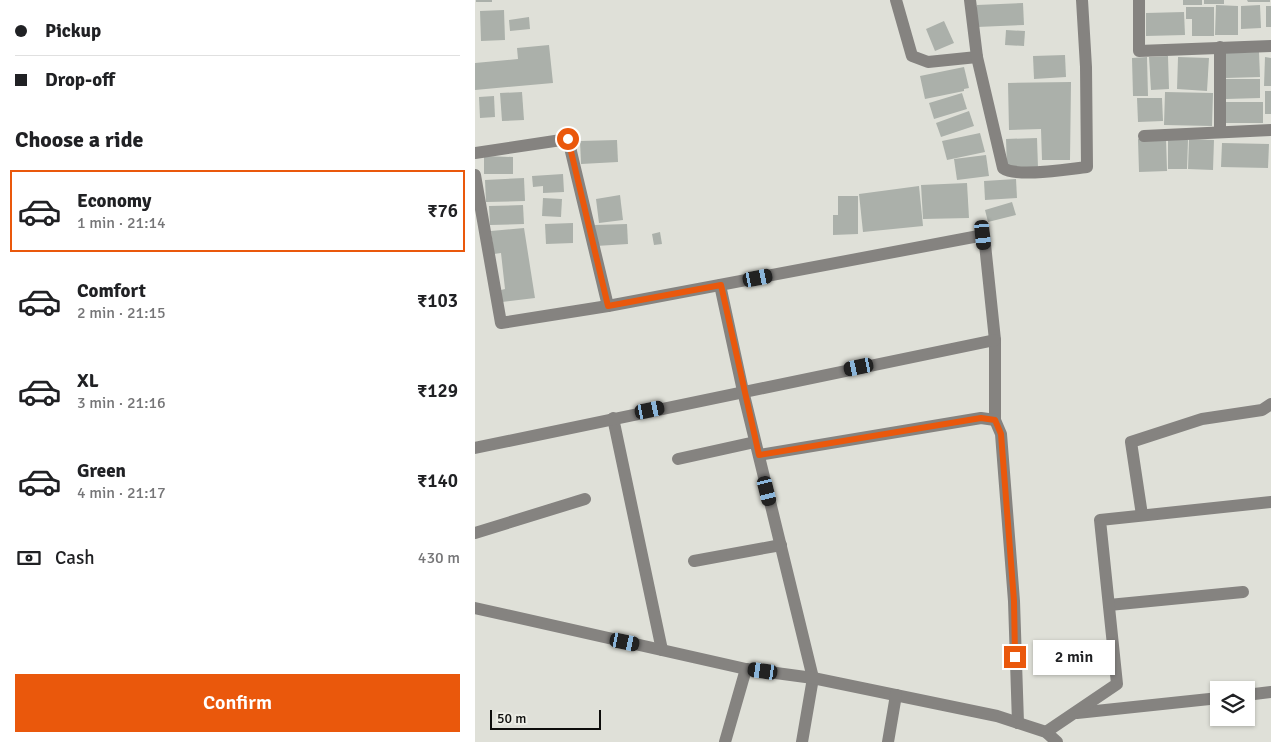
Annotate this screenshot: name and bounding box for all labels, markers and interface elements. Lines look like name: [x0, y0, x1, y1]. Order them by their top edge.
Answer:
text: Pickup: [45, 19, 101, 43]
text: Drop-off: [45, 68, 115, 92]
text: Choose a ride: [15, 126, 143, 153]
route start: [557, 128, 579, 150]
icon: car: [17, 189, 62, 234]
text: Economy: [77, 189, 151, 213]
text: ₹76: [427, 199, 458, 223]
text: 1 min · 21:14: [77, 213, 166, 233]
car: [973, 219, 992, 251]
car: [741, 268, 774, 288]
icon: car: [17, 279, 62, 324]
text: Comfort: [77, 279, 146, 303]
text: ₹103: [417, 289, 458, 313]
text: 2 min · 21:15: [77, 303, 166, 323]
car: [842, 357, 875, 377]
icon: car: [17, 369, 62, 414]
text: XL: [77, 369, 99, 393]
text: ₹129: [417, 379, 458, 403]
text: 3 min · 21:16: [77, 393, 166, 413]
car: [633, 400, 666, 420]
icon: car: [17, 459, 62, 504]
text: Green: [77, 459, 126, 483]
text: ₹140: [417, 469, 458, 493]
car: [756, 475, 777, 507]
text: 4 min · 21:17: [77, 483, 166, 503]
icon: cash: [15, 544, 43, 572]
text: Cash: [55, 546, 95, 570]
text: 430 m: [418, 548, 460, 568]
car: [608, 632, 641, 652]
callout: 2 min: [1033, 640, 1115, 674]
route end: [1004, 646, 1026, 668]
text: 2 min: [1055, 647, 1093, 667]
car: [747, 661, 778, 681]
button: Confirm: [15, 674, 460, 732]
map controls: [1210, 681, 1255, 726]
button: layers: [1210, 681, 1255, 726]
scale bar: [490, 707, 601, 730]
text: 50 m: [497, 710, 526, 727]

